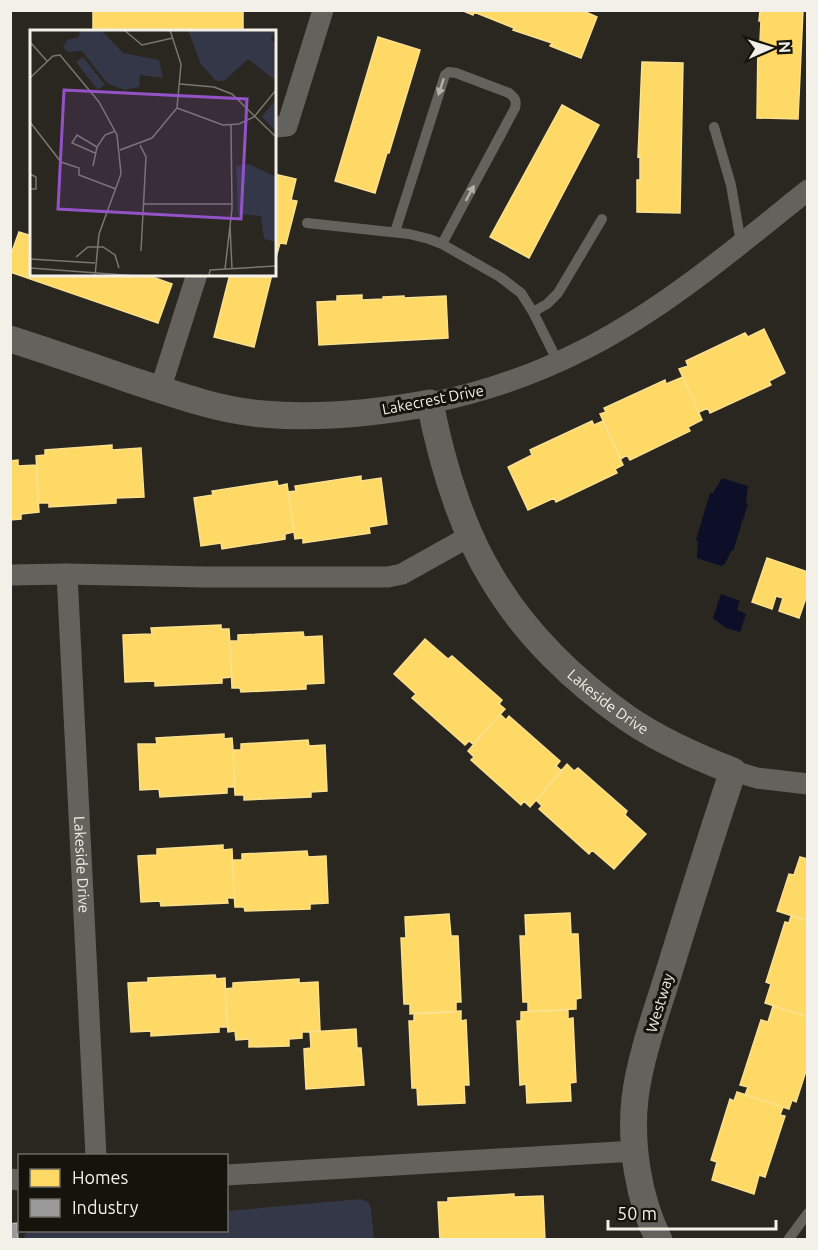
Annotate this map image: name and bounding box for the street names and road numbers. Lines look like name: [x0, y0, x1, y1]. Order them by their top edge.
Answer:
street label: Lakecrest Drive: [381, 381, 485, 418]
street label: Lakeside Drive: [564, 666, 652, 738]
street label: Lakeside Drive: [71, 816, 93, 914]
street label: Westway: [642, 971, 677, 1034]

